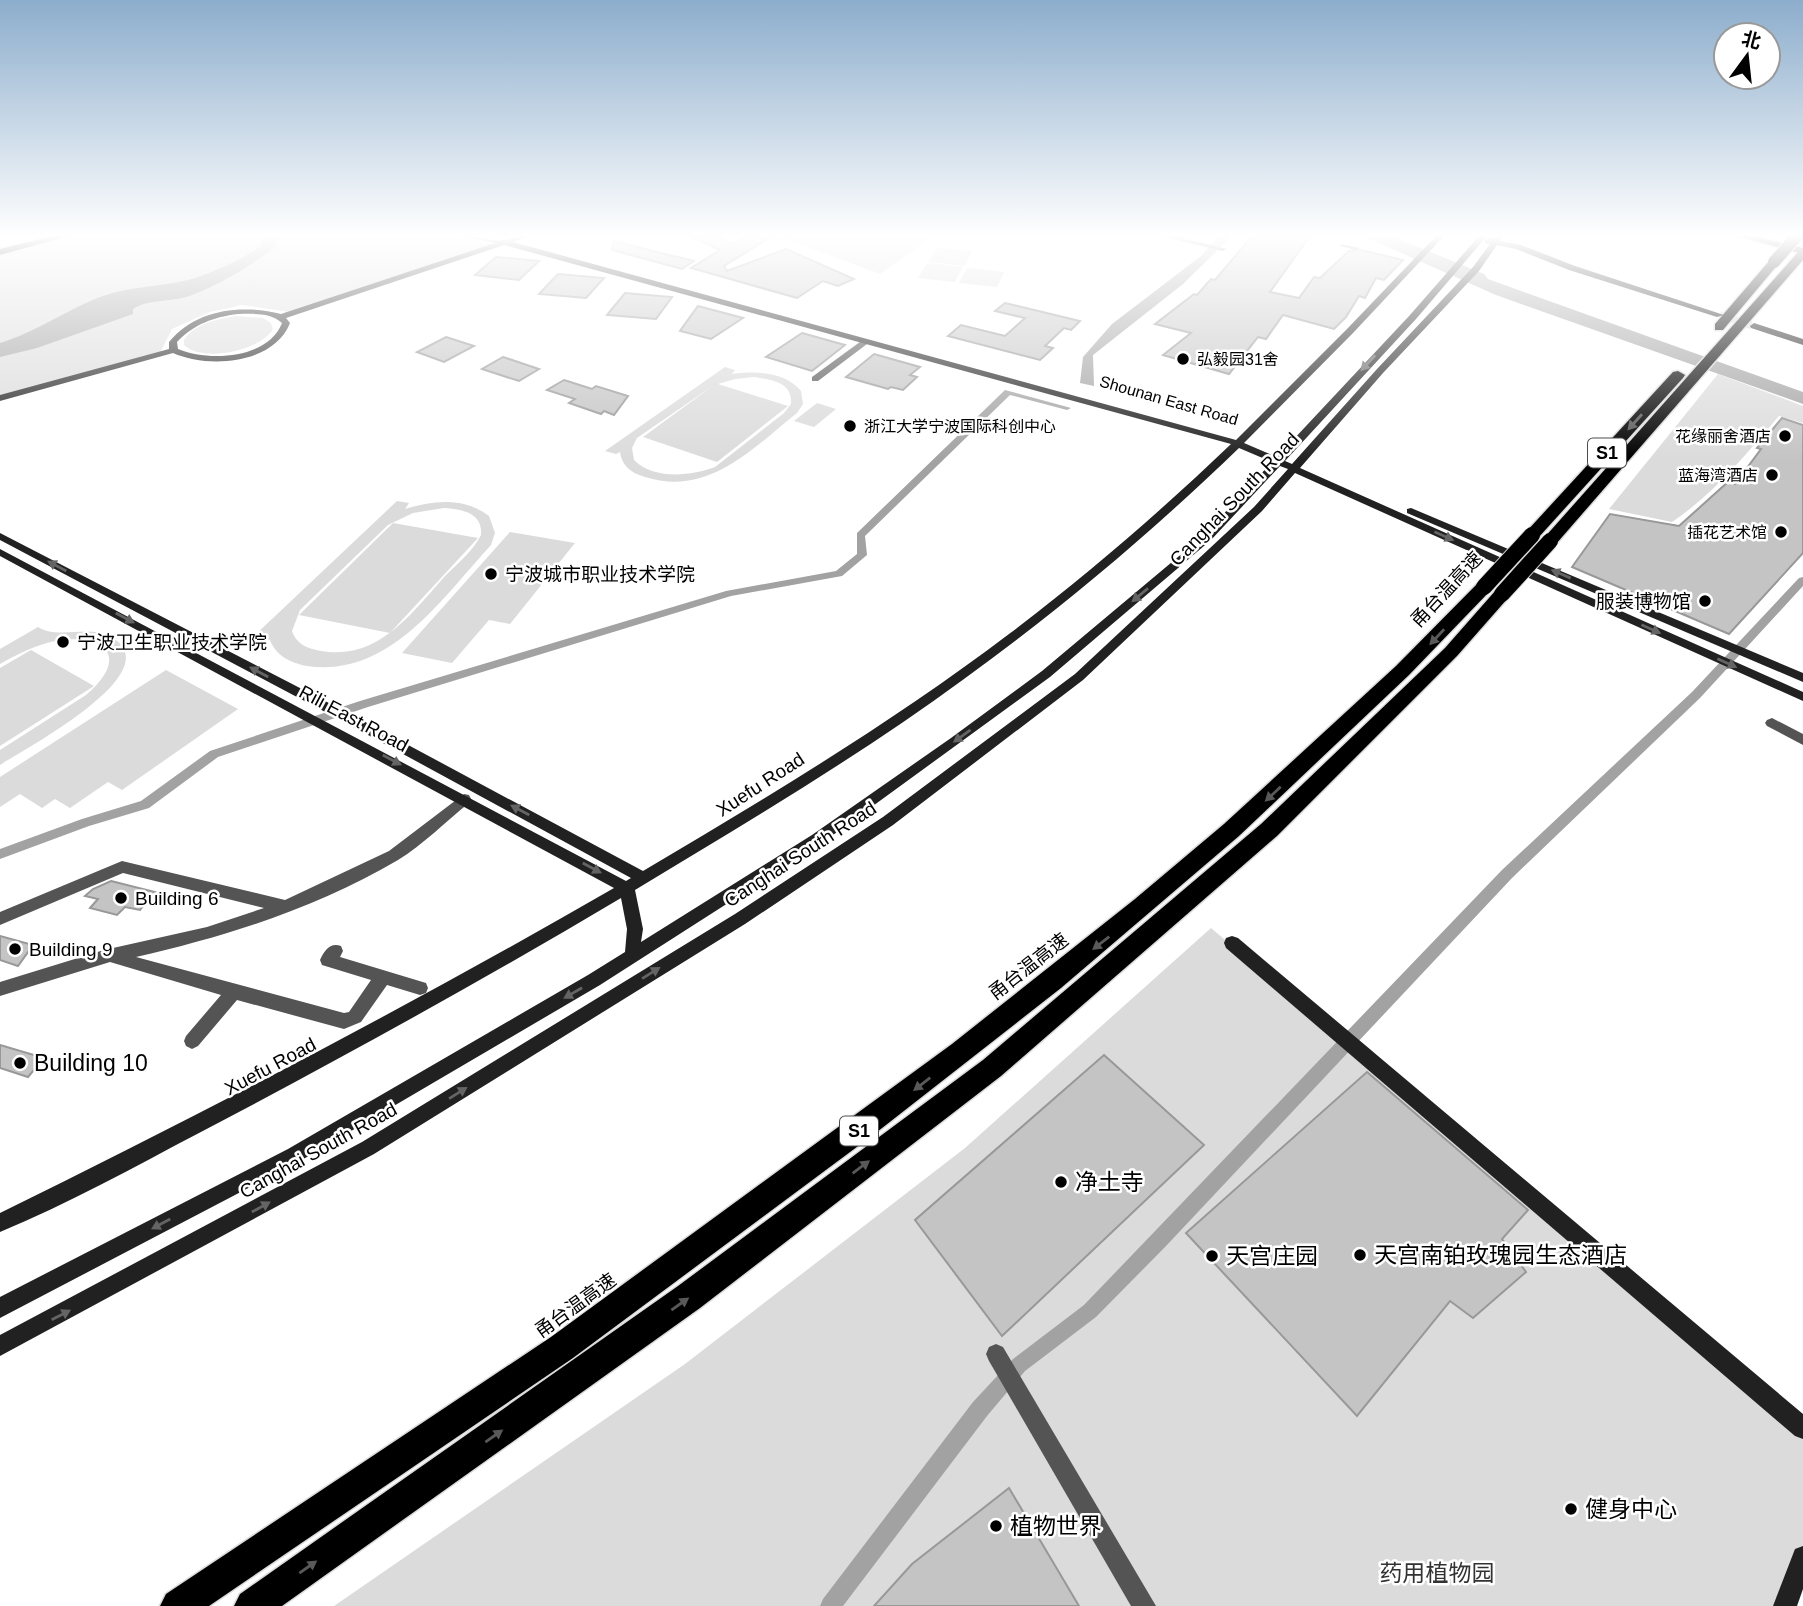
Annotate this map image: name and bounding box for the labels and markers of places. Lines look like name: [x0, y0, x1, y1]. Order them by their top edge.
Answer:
marker: 弘毅园31舍: [1175, 351, 1191, 367]
place label: 弘毅园31舍: [1197, 351, 1279, 368]
marker: 浙江大学宁波国际科创中心: [842, 418, 858, 434]
place label: 浙江大学宁波国际科创中心: [864, 418, 1056, 435]
place label: 花缘丽舍酒店: [1675, 427, 1771, 445]
marker: 花缘丽舍酒店: [1777, 428, 1793, 444]
place label: 蓝海湾酒店: [1678, 467, 1758, 484]
marker: 蓝海湾酒店: [1764, 467, 1780, 483]
place label: 插花艺术馆: [1687, 524, 1767, 541]
marker: 插花艺术馆: [1773, 524, 1789, 540]
place label: 宁波城市职业技术学院: [505, 564, 695, 585]
marker: 宁波城市职业技术学院: [483, 566, 499, 582]
place label: 服装博物馆: [1596, 591, 1691, 612]
marker: 服装博物馆: [1697, 593, 1713, 609]
place label: 宁波卫生职业技术学院: [77, 632, 267, 653]
marker: 宁波卫生职业技术学院: [55, 634, 71, 650]
place label: Building 6: [135, 888, 218, 909]
marker: Building 6: [113, 890, 129, 906]
place label: Building 9: [29, 939, 112, 960]
marker: Building 9: [7, 941, 23, 957]
place label: Building 10: [34, 1050, 148, 1076]
marker: Building 10: [12, 1055, 28, 1071]
place label: 净土寺: [1075, 1169, 1144, 1195]
marker: 净土寺: [1053, 1174, 1069, 1190]
place label: 天宫南铂玫瑰园生态酒店: [1374, 1242, 1627, 1268]
place label: 天宫庄园: [1226, 1243, 1318, 1269]
marker: 天宫南铂玫瑰园生态酒店: [1352, 1247, 1368, 1263]
marker: 天宫庄园: [1204, 1248, 1220, 1264]
place label: 健身中心: [1585, 1496, 1677, 1522]
marker: 健身中心: [1563, 1501, 1579, 1517]
place label: 植物世界: [1010, 1513, 1102, 1539]
marker: 植物世界: [988, 1518, 1004, 1534]

